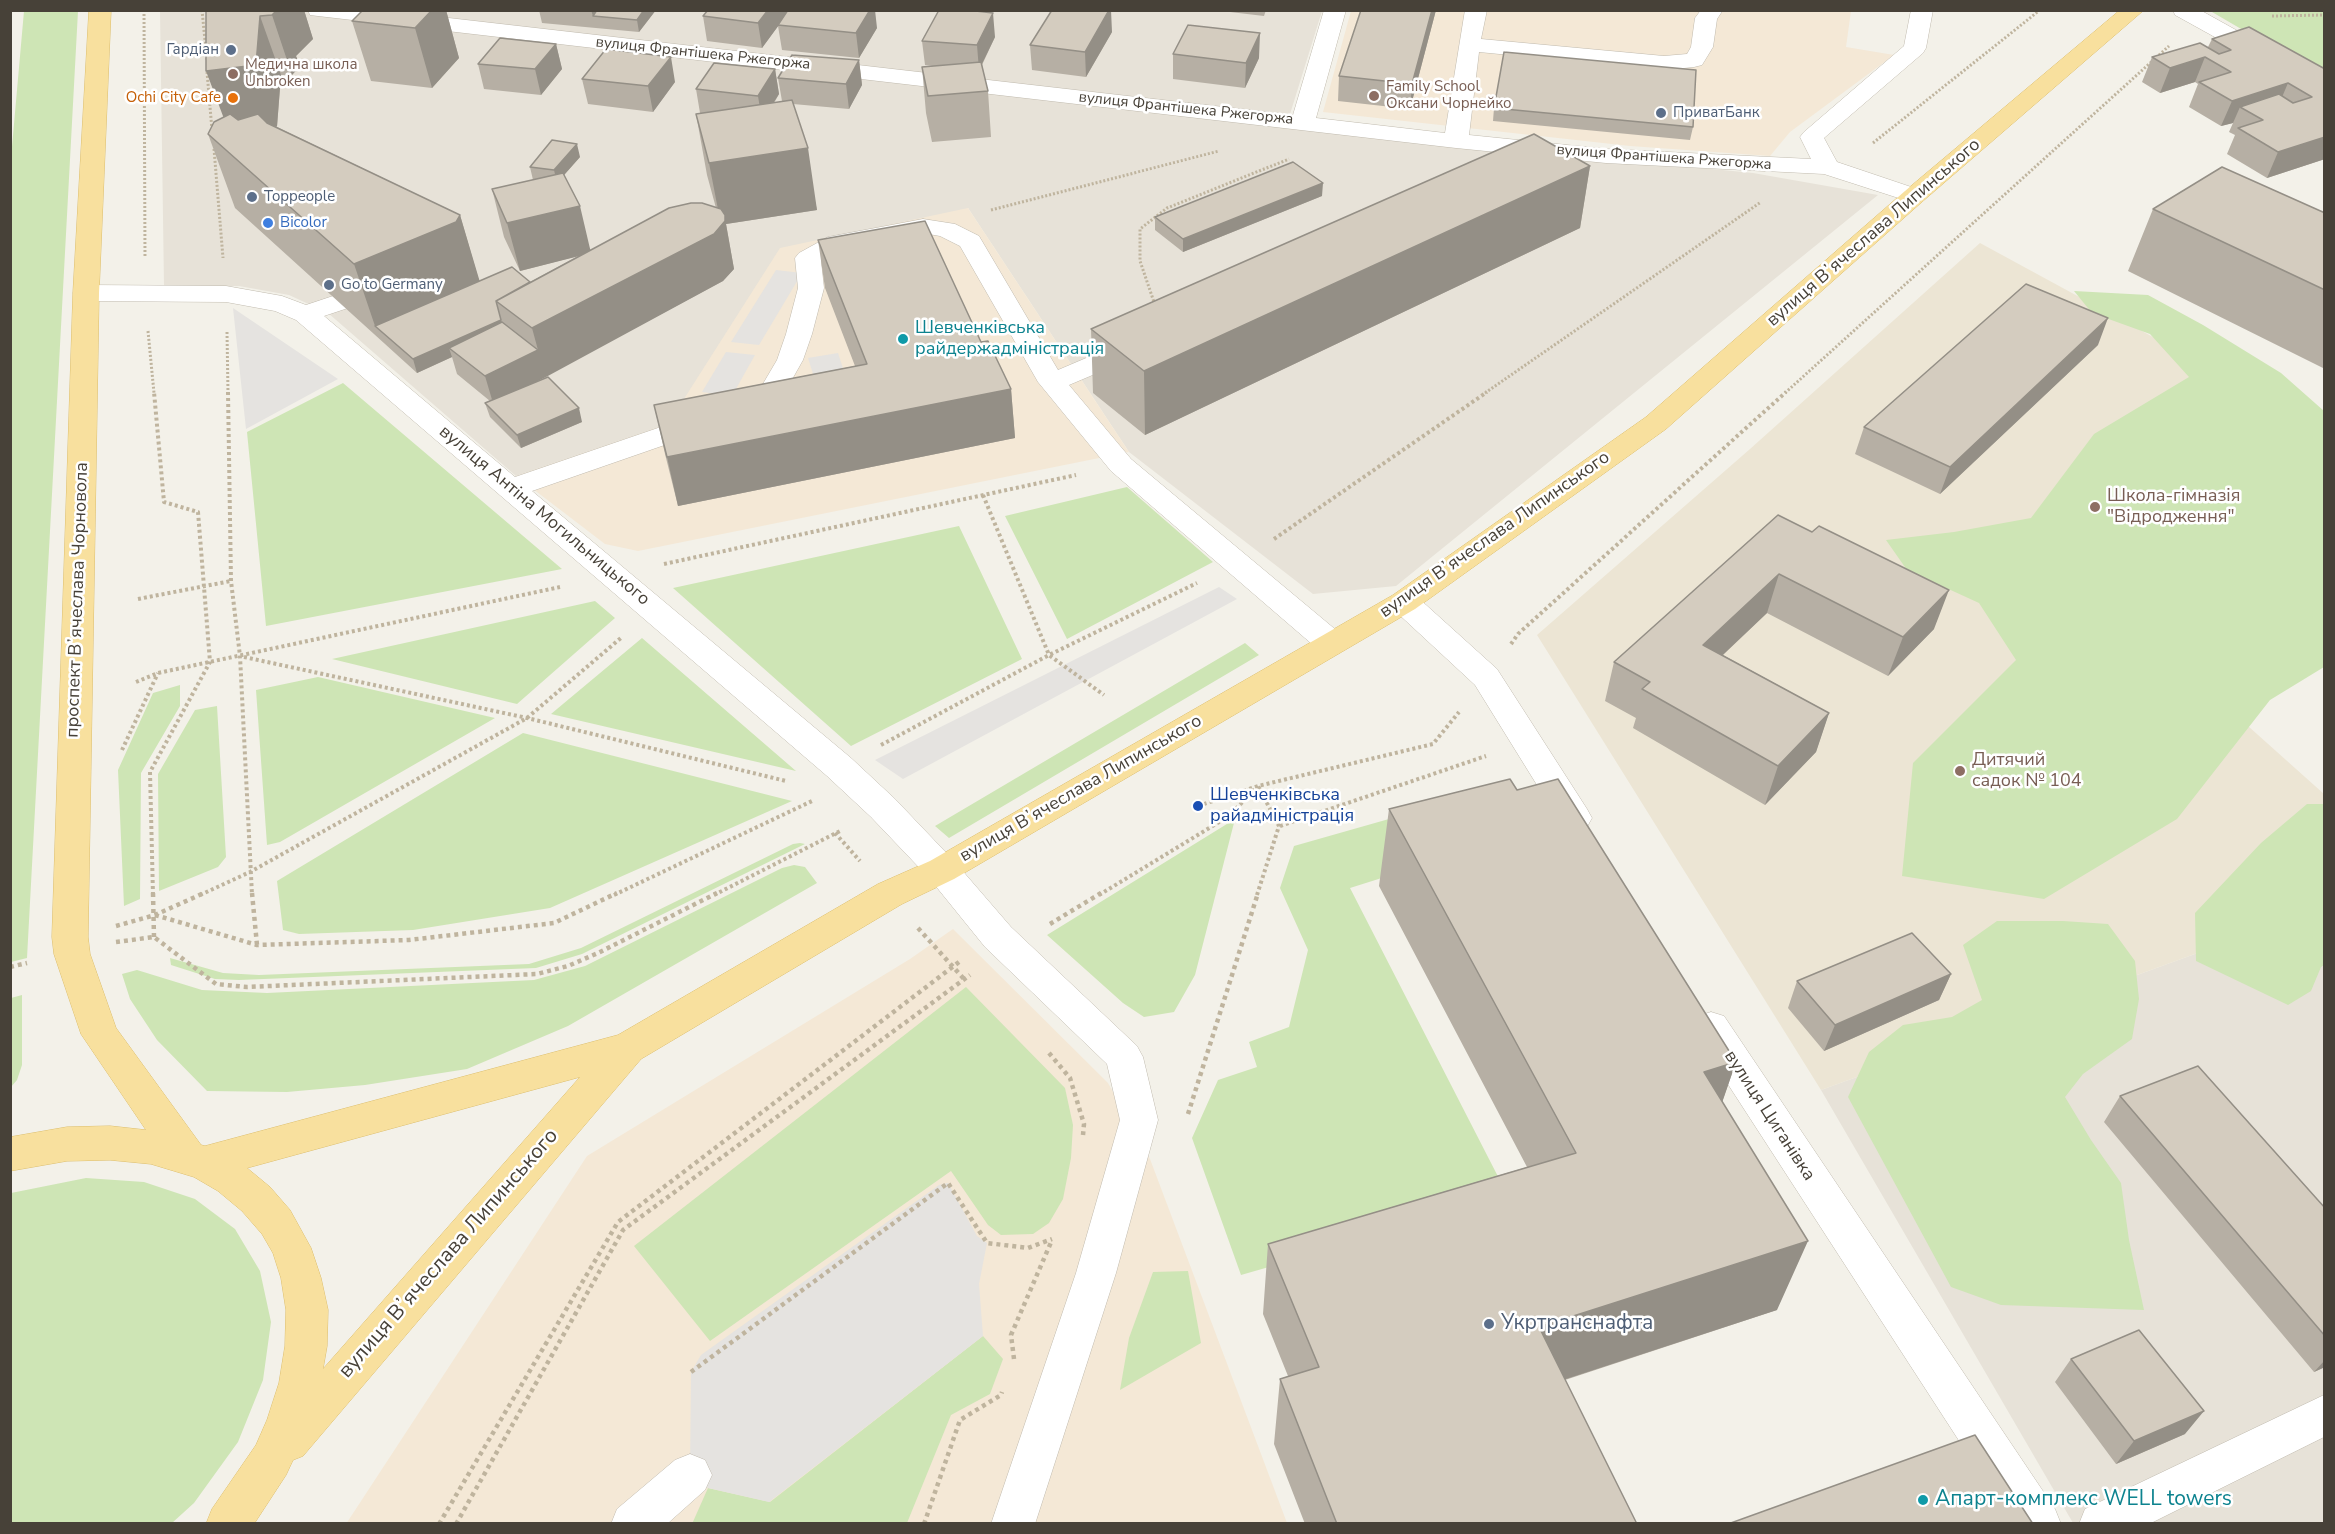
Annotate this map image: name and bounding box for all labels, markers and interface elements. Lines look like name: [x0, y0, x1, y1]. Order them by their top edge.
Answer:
street label: вулиця Франтішека Ржегоржа: [595, 34, 811, 74]
place label: Гардіан: [167, 41, 219, 59]
marker: Гардіан: [224, 43, 238, 57]
place label: Медична школа Unbroken: [245, 56, 358, 91]
marker: Медична школа Unbroken: [226, 67, 240, 81]
place label: Family School Оксани Чорнейко: [1386, 78, 1512, 113]
place label: Ochi City Cafe: [126, 89, 221, 107]
street label: вулиця Франтішека Ржегоржа: [1078, 89, 1294, 129]
marker: Family School Оксани Чорнейко: [1367, 89, 1381, 103]
marker: Ochi City Cafe: [226, 91, 240, 105]
place label: ПриватБанк: [1673, 104, 1760, 122]
marker: ПриватБанк: [1654, 106, 1668, 120]
street label: вулиця Вʼячеслава Липинського: [1763, 134, 1985, 332]
street label: вулиця Франтішека Ржегоржа: [1556, 141, 1772, 175]
place label: Toppeople: [264, 188, 335, 206]
marker: Toppeople: [245, 190, 259, 204]
place label: Bicolor: [280, 214, 327, 232]
marker: Bicolor: [261, 216, 275, 230]
place label: Go to Germany: [341, 276, 443, 294]
marker: Go to Germany: [322, 278, 336, 292]
place label: Шевченківська райдержадміністрація: [915, 318, 1104, 360]
marker: Шевченківська райдержадміністрація: [896, 332, 910, 346]
street label: вулиця Антіна Могильницького: [434, 421, 654, 611]
street label: вулиця Вʼячеслава Липинського: [1376, 447, 1614, 623]
street label: проспект Вʼячеслава Чорновола: [62, 462, 94, 738]
place label: Школа-гімназія "Відродження": [2107, 486, 2240, 528]
marker: Школа-гімназія "Відродження": [2088, 500, 2102, 514]
street label: вулиця Вʼячеслава Липинського: [956, 711, 1206, 867]
place label: Дитячий садок № 104: [1972, 750, 2082, 792]
marker: Дитячий садок № 104: [1953, 764, 1967, 778]
place label: Шевченківська райадміністрація: [1210, 785, 1354, 828]
marker: Шевченківська райадміністрація: [1191, 799, 1205, 813]
street label: вулиця Циганівка: [1719, 1047, 1819, 1185]
street label: вулиця Вʼячеслава Липинського: [334, 1124, 564, 1384]
place label: Укртранснафта: [1501, 1311, 1653, 1337]
marker: Укртранснафта: [1482, 1317, 1496, 1331]
place label: Апарт-комплекс WELL towers: [1935, 1487, 2232, 1513]
marker: Апарт-комплекс WELL towers: [1916, 1493, 1930, 1507]

